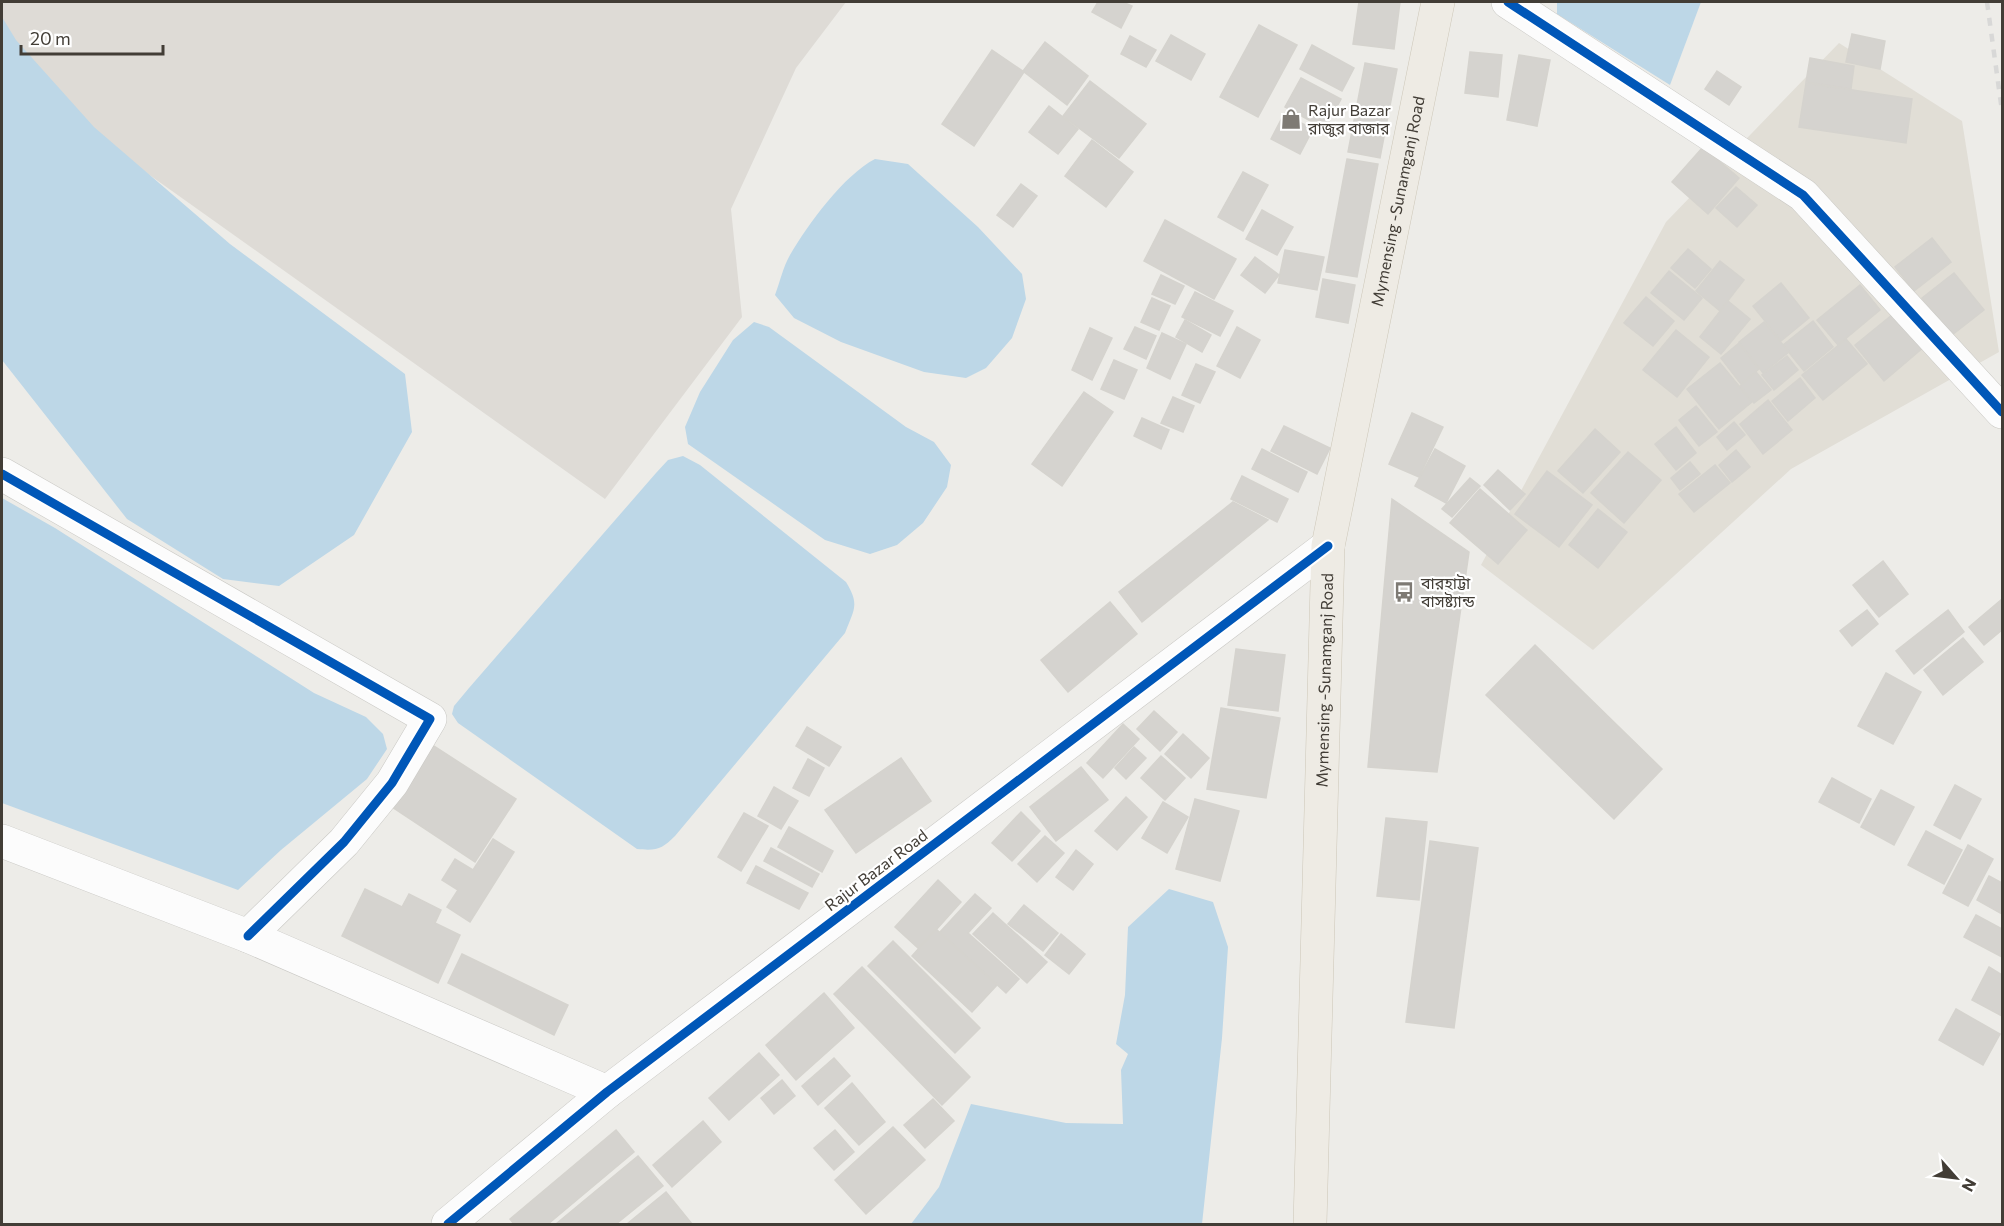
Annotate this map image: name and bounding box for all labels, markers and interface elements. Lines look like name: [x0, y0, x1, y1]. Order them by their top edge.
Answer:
scale bar: [21, 18, 164, 56]
text: 20 m: [30, 27, 71, 49]
street label: Mymensing -Sunamganj Road: [1367, 94, 1428, 308]
place label: Rajur Bazar রাজুর বাজার: [1307, 100, 1392, 137]
shop icon: Rajur Bazar রাজুর বাজার: [1279, 107, 1303, 131]
street label: Mymensing -Sunamganj Road: [1312, 573, 1336, 788]
place label: বারহাট্টা বাসষ্ট্যান্ড: [1420, 573, 1475, 610]
bus stop icon: বারহাট্টা বাসষ্ট্যান্ড: [1392, 580, 1416, 604]
street label: Rajur Bazar Road: [821, 825, 931, 914]
north arrow: [1926, 1148, 1986, 1208]
text: N: [1958, 1176, 1981, 1195]

